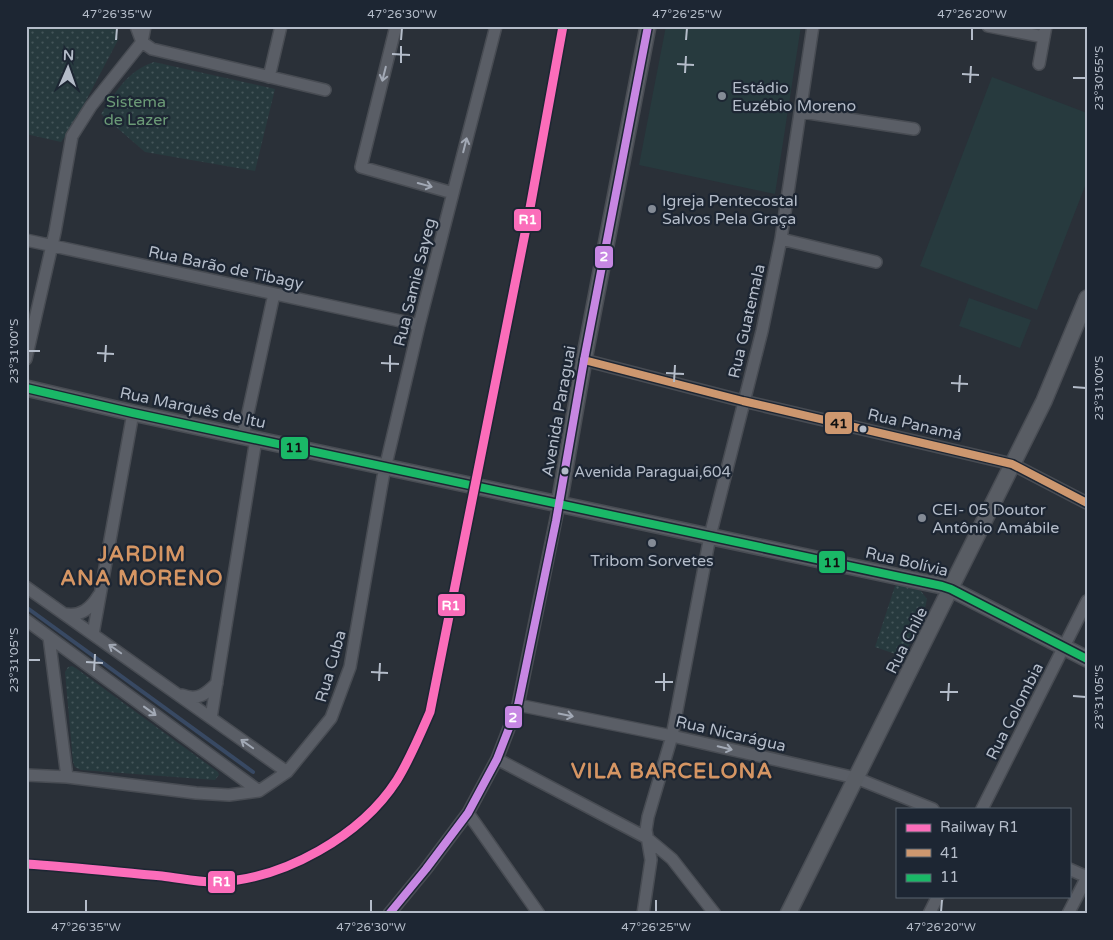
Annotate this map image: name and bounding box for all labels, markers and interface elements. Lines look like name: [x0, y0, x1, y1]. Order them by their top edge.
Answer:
text: 47°26'35"W: [82, 7, 152, 21]
text: 47°26'30"W: [367, 7, 437, 21]
text: 47°26'25"W: [652, 7, 722, 21]
text: 47°26'20"W: [937, 7, 1007, 21]
north arrow: [42, 42, 92, 92]
text: 23°30'55"S: [1092, 46, 1106, 110]
text: N: [63, 47, 74, 64]
one-way arrow: [379, 65, 388, 81]
place label: Estádio Euzébio Moreno: [732, 78, 856, 116]
marker: Estádio Euzébio Moreno: [716, 90, 728, 102]
park label: Sistema de Lazer: [104, 92, 169, 130]
one-way arrow: [461, 138, 470, 154]
one-way arrow: [416, 180, 432, 190]
place label: Igreja Pentecostal Salvos Pela Graça: [662, 191, 798, 229]
marker: Igreja Pentecostal Salvos Pela Graça: [646, 203, 658, 215]
line badge: R1: [513, 208, 542, 232]
text: R1: [519, 211, 537, 228]
street label: Rua Samie Sayeg: [389, 216, 441, 348]
street label: Rua Barão de Tibagy: [146, 242, 306, 294]
line badge: 2: [594, 245, 614, 269]
text: 2: [600, 248, 609, 265]
street label: Rua Guatemala: [724, 262, 770, 380]
text: 23°31'00"S: [7, 319, 21, 383]
street label: Avenida Paraguai: [538, 344, 580, 478]
text: 23°31'00"S: [1092, 356, 1106, 420]
street label: Rua Marquês de Itu: [118, 383, 268, 433]
street label: Rua Panamá: [866, 404, 964, 446]
line badge: 41: [824, 411, 853, 435]
text: 41: [830, 415, 848, 432]
unlabelled marker: [858, 424, 868, 434]
line badge: 11: [280, 436, 309, 460]
text: 11: [285, 439, 303, 456]
place label: Avenida Paraguai,604: [574, 463, 731, 481]
marker: Avenida Paraguai,604: [560, 466, 570, 476]
place label: CEI- 05 Doutor Antônio Amábile: [932, 500, 1059, 538]
marker: CEI- 05 Doutor Antônio Amábile: [916, 512, 928, 524]
marker: Tribom Sorvetes: [646, 537, 658, 549]
district label: JARDIM ANA MORENO: [60, 542, 224, 591]
street label: Rua Bolívia: [863, 543, 950, 581]
line badge: 11: [818, 550, 846, 574]
place label: Tribom Sorvetes: [590, 551, 714, 571]
text: 11: [823, 554, 841, 571]
line badge: R1: [437, 593, 466, 617]
text: R1: [442, 597, 460, 614]
street label: Rua Chile: [882, 604, 932, 677]
text: 23°31'05"S: [7, 628, 21, 692]
street label: Rua Cuba: [311, 628, 351, 705]
one-way arrow: [109, 644, 122, 655]
street label: Rua Colombia: [982, 660, 1048, 763]
text: 23°31'05"S: [1092, 665, 1106, 729]
line badge: 2: [504, 705, 523, 729]
one-way arrow: [143, 706, 157, 716]
text: 2: [509, 709, 518, 726]
one-way arrow: [558, 711, 574, 720]
street label: Rua Nicarágua: [674, 712, 788, 756]
one-way arrow: [241, 738, 254, 749]
one-way arrow: [717, 744, 733, 753]
district label: VILA BARCELONA: [571, 759, 773, 784]
legend: [896, 808, 1070, 898]
text: Railway R1: [940, 818, 1019, 836]
text: 41: [940, 844, 959, 862]
text: 11: [940, 868, 959, 886]
line badge: R1: [207, 870, 236, 894]
text: R1: [213, 873, 231, 890]
text: 47°26'35"W: [51, 920, 121, 934]
text: 47°26'30"W: [336, 920, 406, 934]
text: 47°26'25"W: [621, 920, 691, 934]
text: 47°26'20"W: [906, 920, 976, 934]

